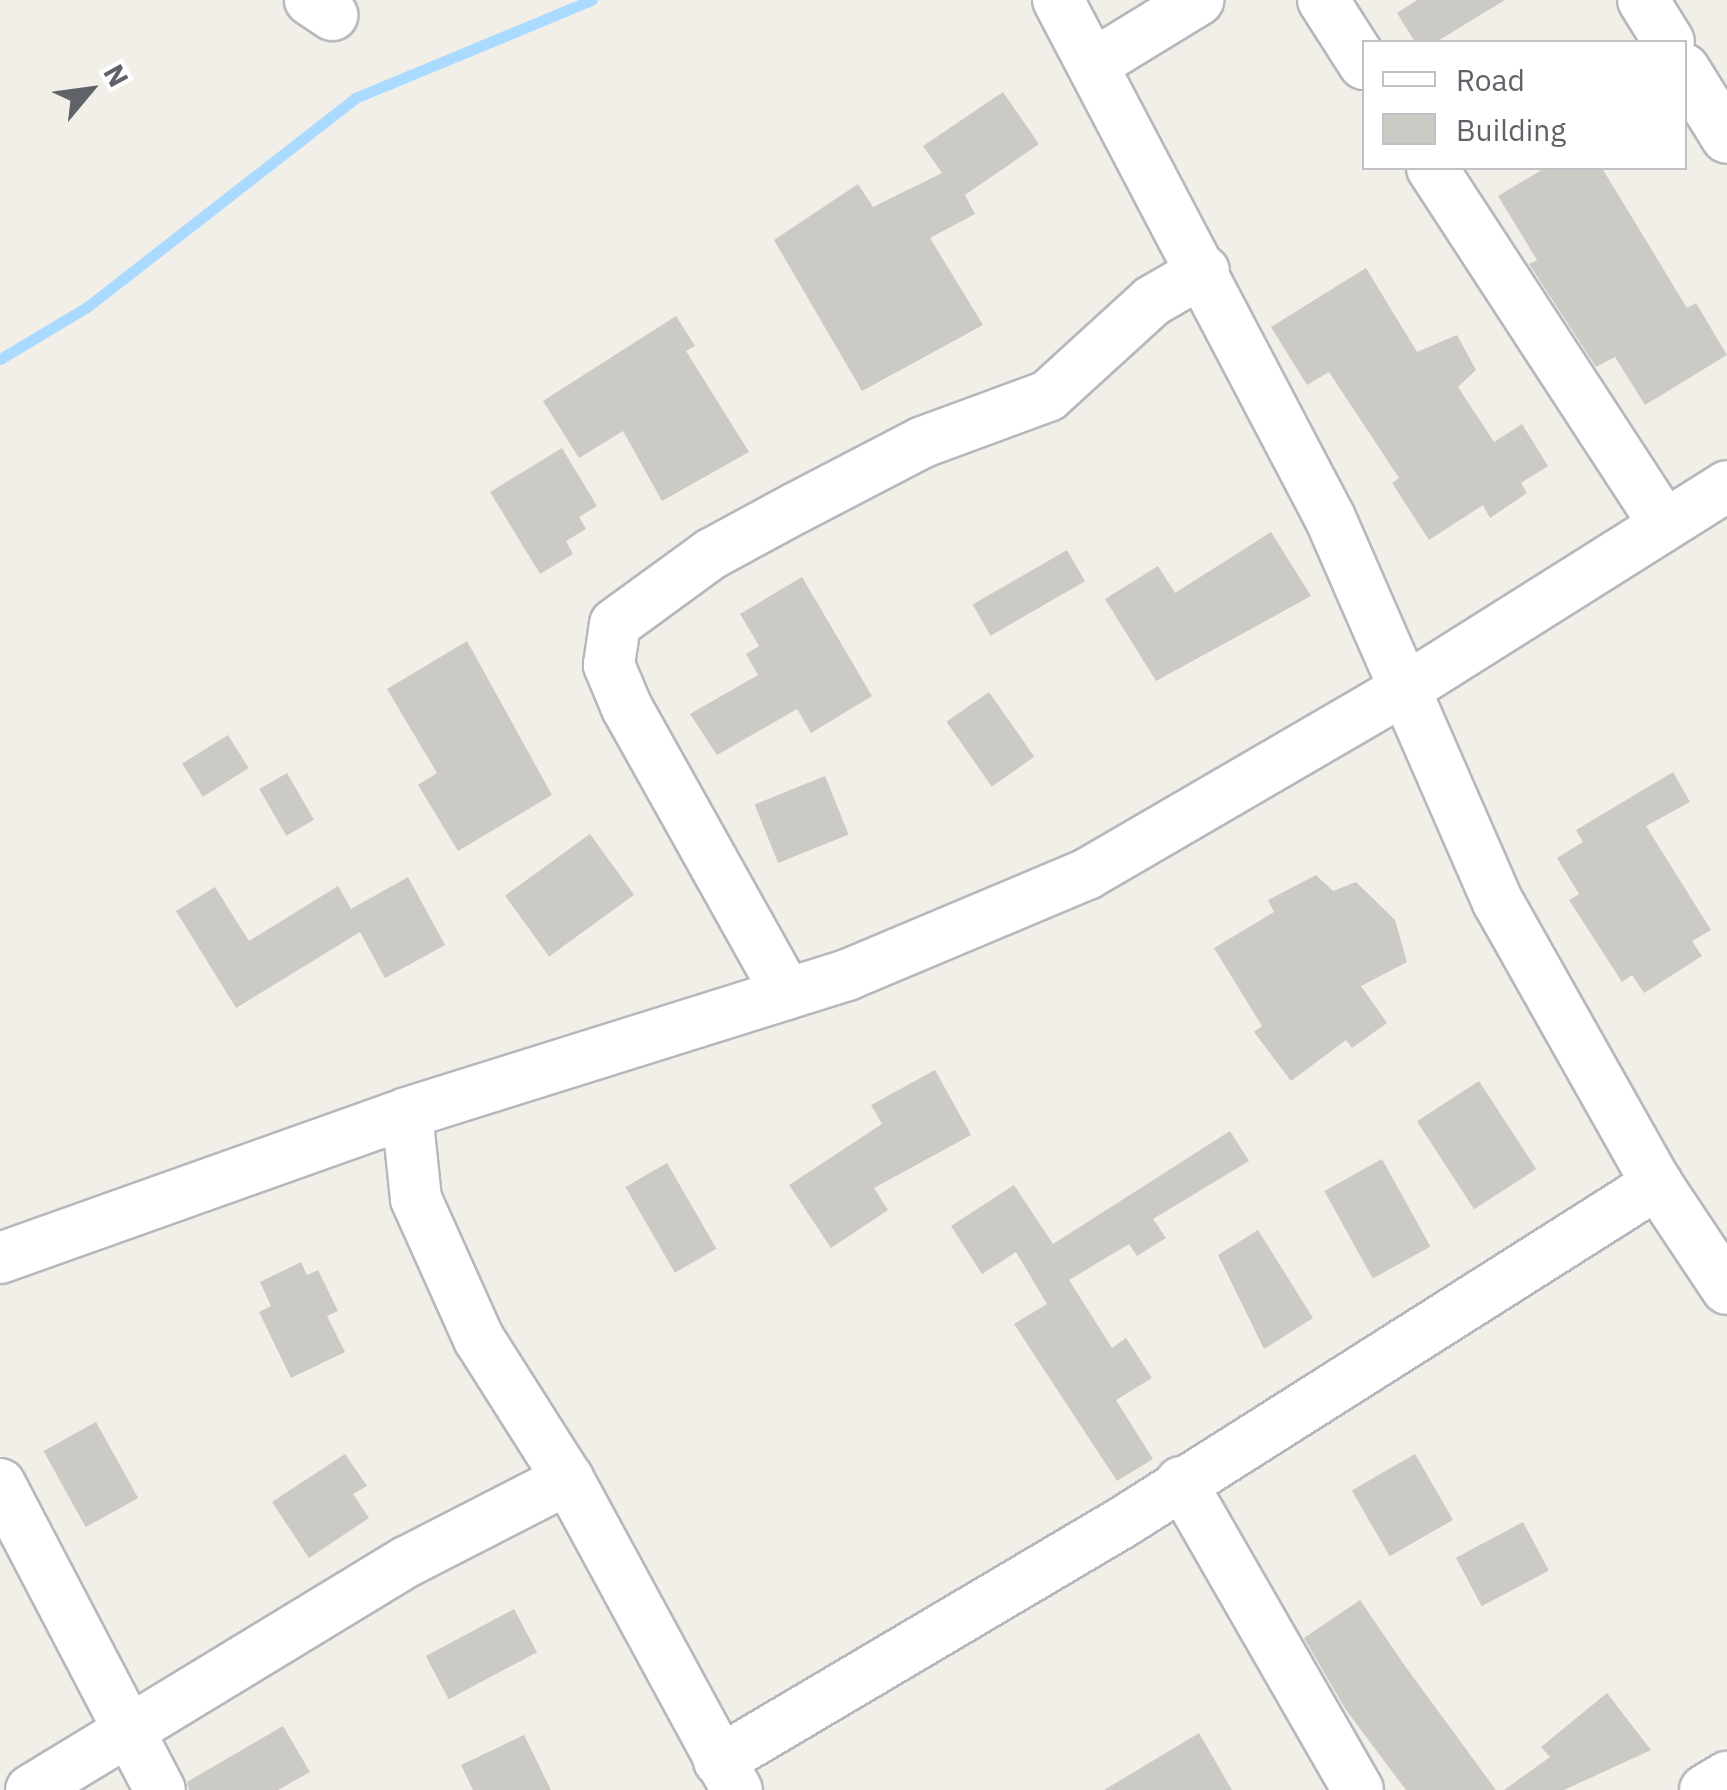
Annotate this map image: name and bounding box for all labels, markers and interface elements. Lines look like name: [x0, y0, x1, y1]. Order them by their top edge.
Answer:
north arrow: [40, 40, 140, 140]
legend: [1362, 40, 1687, 170]
text: N: [96, 57, 138, 93]
text: Road: [1456, 60, 1525, 99]
text: Building: [1456, 110, 1566, 149]

